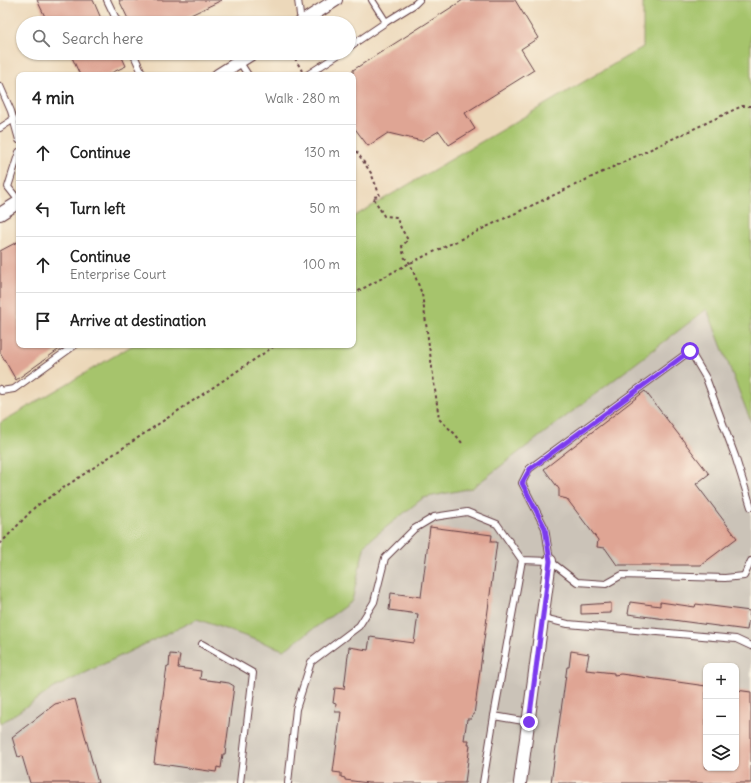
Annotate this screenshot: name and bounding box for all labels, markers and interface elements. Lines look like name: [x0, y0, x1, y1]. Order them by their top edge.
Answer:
search box: [16, 16, 356, 60]
icon: search: [30, 27, 52, 49]
text: Search here: [62, 29, 143, 48]
text: 4 min: [32, 87, 74, 109]
text: Walk · 280 m: [265, 90, 340, 107]
icon: ahead: [32, 142, 54, 164]
text: Continue: [70, 143, 131, 162]
text: 130 m: [304, 144, 340, 161]
icon: left: [32, 198, 54, 220]
text: Turn left: [70, 199, 125, 218]
text: 50 m: [309, 200, 340, 217]
text: Continue: [70, 247, 131, 266]
icon: ahead: [32, 254, 54, 276]
text: 100 m: [303, 256, 340, 273]
text: Enterprise Court: [70, 266, 166, 283]
icon: arrive: [32, 310, 54, 332]
text: Arrive at destination: [70, 311, 206, 330]
route start: [681, 342, 699, 360]
map controls: [703, 663, 739, 771]
button: +: [703, 663, 739, 699]
button: −: [703, 699, 739, 735]
route end: [520, 713, 538, 731]
button: layers: [703, 735, 739, 771]

